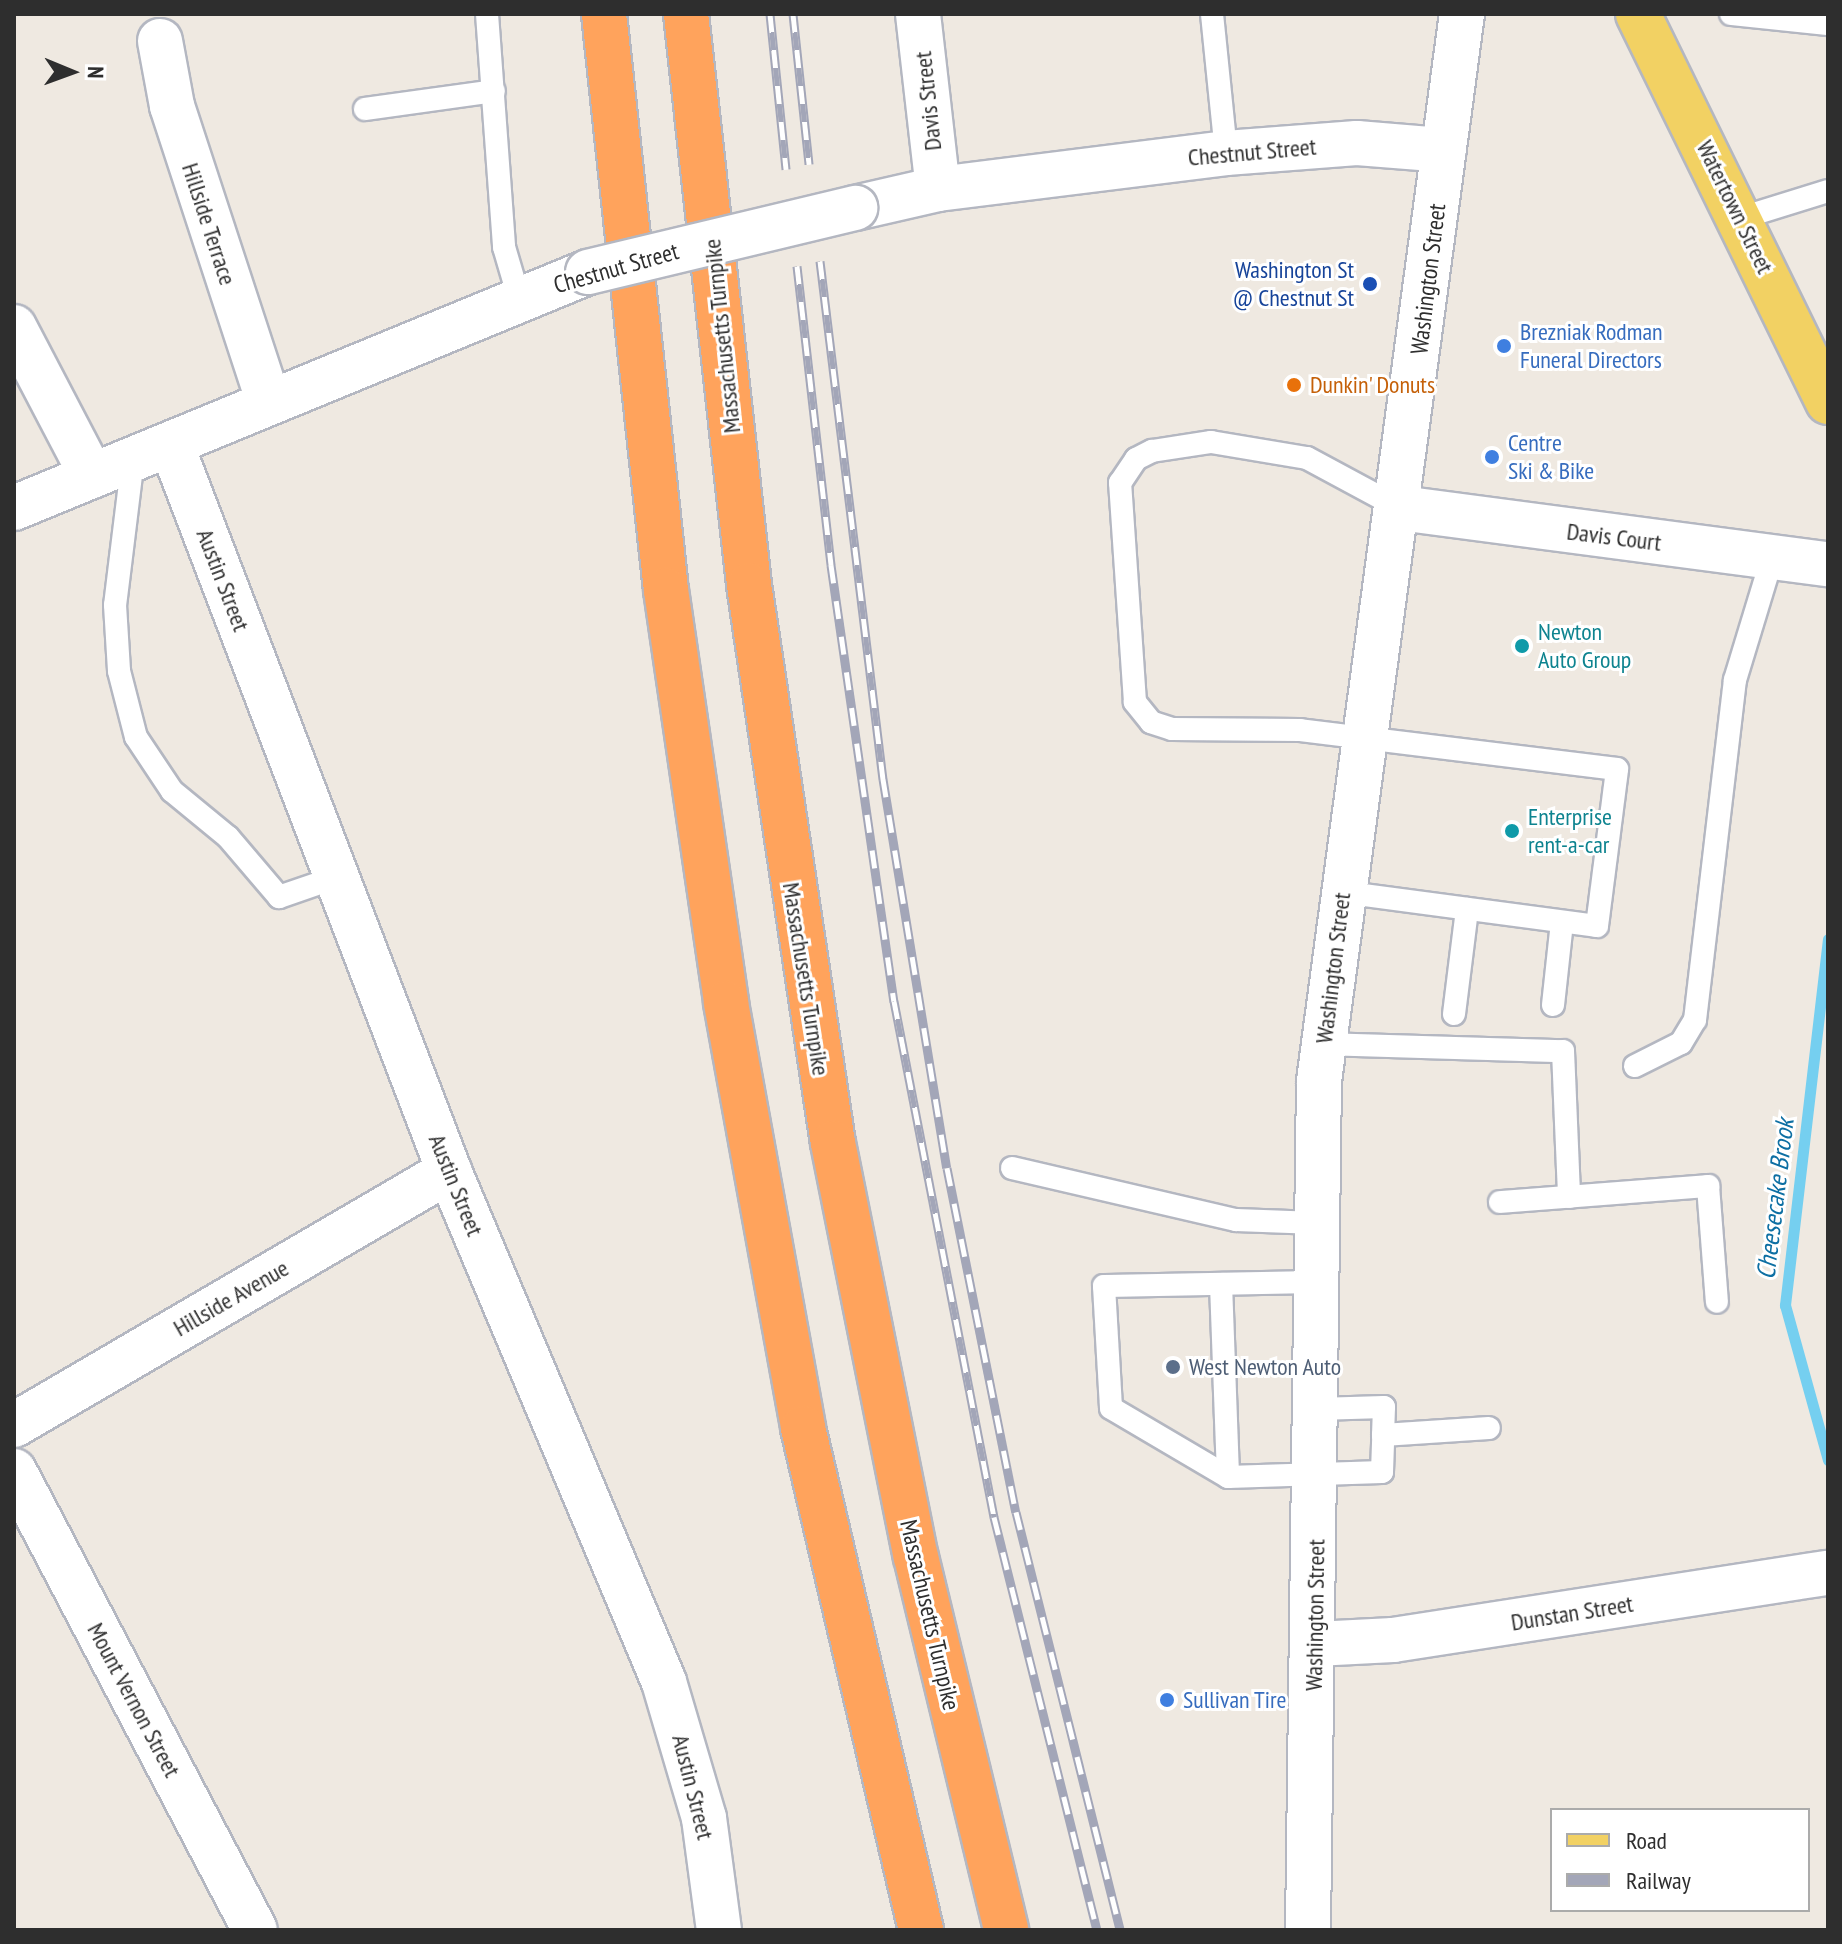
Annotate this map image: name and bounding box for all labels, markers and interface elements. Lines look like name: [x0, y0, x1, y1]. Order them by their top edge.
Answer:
north arrow: [32, 32, 112, 112]
street label: Davis Street: [908, 50, 948, 152]
text: N: [82, 66, 110, 79]
street label: Chestnut Street: [1187, 132, 1317, 172]
street label: Watertown Street: [1690, 136, 1780, 278]
street label: Hillside Terrace: [176, 159, 242, 289]
street label: Washington Street: [1404, 202, 1452, 356]
street label: Chestnut Street: [550, 236, 682, 300]
street label: Massachusetts Turnpike: [697, 237, 747, 435]
place label: Washington St @ Chestnut St: [1233, 256, 1354, 312]
marker: Washington St @ Chestnut St: [1361, 275, 1379, 293]
place label: Brezniak Rodman Funeral Directors: [1520, 318, 1663, 374]
marker: Brezniak Rodman Funeral Directors: [1495, 337, 1513, 355]
place label: Dunkin' Donuts: [1310, 371, 1437, 399]
marker: Dunkin' Donuts: [1285, 376, 1303, 394]
place label: Centre Ski & Bike: [1508, 429, 1594, 485]
marker: Centre Ski & Bike: [1483, 448, 1501, 466]
street label: Davis Court: [1565, 517, 1663, 557]
street label: Austin Street: [190, 525, 256, 635]
place label: Newton Auto Group: [1538, 618, 1631, 674]
marker: Newton Auto Group: [1513, 637, 1531, 655]
place label: Enterprise rent-a-car: [1528, 803, 1612, 859]
marker: Enterprise rent-a-car: [1503, 822, 1521, 840]
street label: Massachusetts Turnpike: [776, 880, 836, 1078]
street label: Washington Street: [1309, 891, 1357, 1045]
water label: Cheesecake Brook: [1750, 1117, 1800, 1281]
street label: Austin Street: [423, 1130, 489, 1240]
street label: Hillside Avenue: [168, 1253, 294, 1343]
place label: West Newton Auto: [1189, 1353, 1342, 1381]
marker: West Newton Auto: [1164, 1358, 1182, 1376]
street label: Massachusetts Turnpike: [894, 1517, 966, 1713]
street label: Washington Street: [1299, 1539, 1331, 1691]
street label: Dunstan Street: [1509, 1589, 1635, 1637]
street label: Mount Vernon Street: [81, 1618, 187, 1782]
place label: Sullivan Tire: [1183, 1686, 1287, 1714]
marker: Sullivan Tire: [1158, 1691, 1176, 1709]
street label: Austin Street: [666, 1732, 720, 1842]
legend: [1550, 1808, 1810, 1912]
text: Road: [1626, 1825, 1667, 1856]
text: Railway: [1626, 1865, 1691, 1896]

